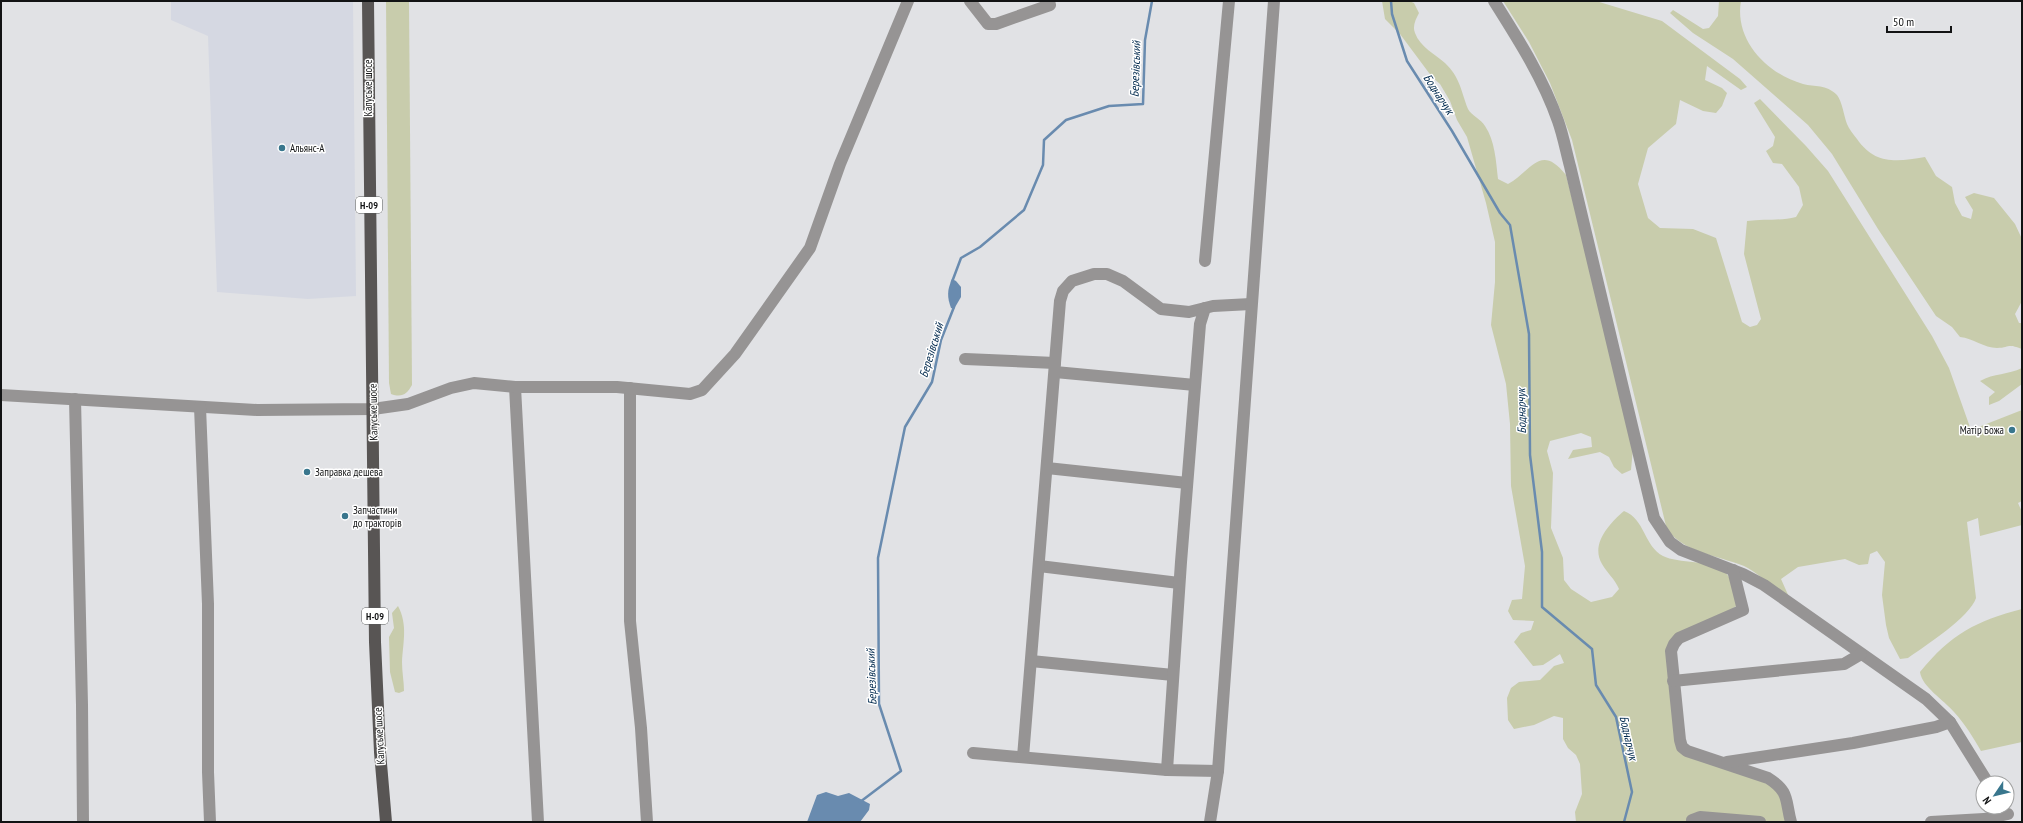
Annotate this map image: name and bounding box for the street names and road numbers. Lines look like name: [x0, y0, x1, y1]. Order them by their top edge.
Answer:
street label: Калуське шосе: [361, 59, 375, 117]
road number: Н-09: [356, 197, 382, 213]
street label: Калуське шосе: [365, 383, 380, 441]
road number: Н-09: [362, 608, 388, 624]
street label: Калуське шосе: [370, 707, 387, 765]

